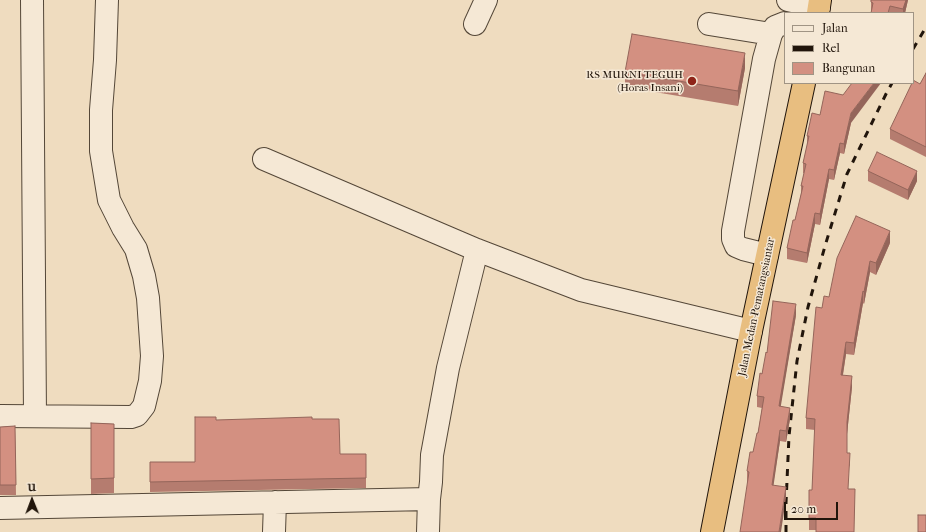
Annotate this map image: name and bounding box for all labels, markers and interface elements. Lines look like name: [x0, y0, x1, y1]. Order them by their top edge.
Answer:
legend: [784, 12, 914, 84]
text: Jalan: [822, 21, 848, 35]
text: Rel: [822, 41, 840, 55]
text: Bangunan: [822, 61, 875, 75]
place label: RS MURNI TEGUH (Horas Insani): [586, 68, 683, 94]
marker: RS MURNI TEGUH (Horas Insani): [686, 75, 698, 87]
street label: Jalan Medan-Pematangsiantar: [736, 237, 778, 377]
north arrow: [12, 480, 52, 520]
text: U: [27, 481, 36, 494]
scale bar: [786, 494, 840, 520]
text: 20 m: [791, 502, 816, 516]

